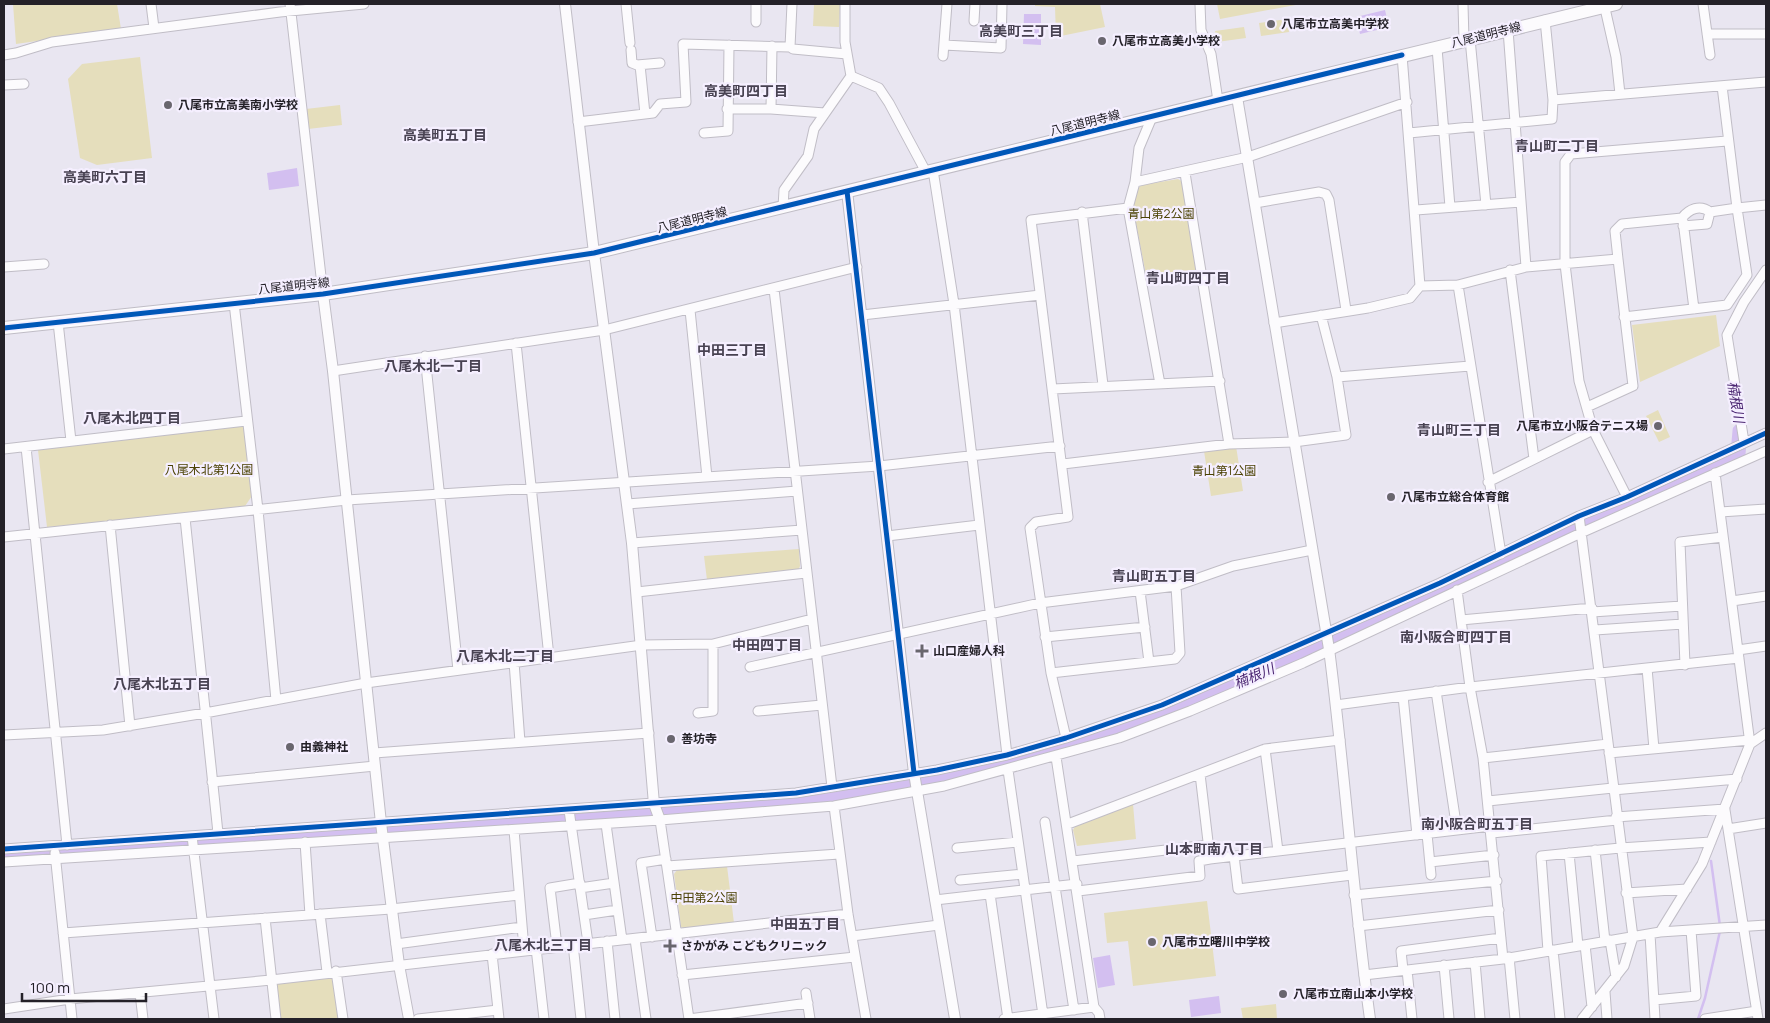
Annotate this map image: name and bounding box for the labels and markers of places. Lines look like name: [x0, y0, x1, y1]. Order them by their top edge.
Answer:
place label: 八尾市立高美中学校: [1281, 15, 1389, 32]
marker: 八尾市立高美中学校: [1265, 18, 1277, 30]
place label: 八尾市立高美小学校: [1112, 32, 1220, 49]
marker: 八尾市立高美小学校: [1096, 35, 1108, 47]
place label: 八尾市立高美南小学校: [178, 96, 298, 113]
marker: 八尾市立高美南小学校: [162, 99, 174, 111]
place label: 八尾市立小阪合テニス場: [1516, 417, 1648, 434]
marker: 八尾市立小阪合テニス場: [1652, 420, 1664, 432]
place label: 八尾市立総合体育館: [1401, 488, 1509, 505]
marker: 八尾市立総合体育館: [1385, 491, 1397, 503]
place label: 山口産婦人科: [933, 642, 1005, 659]
marker: 山口産婦人科: [915, 644, 929, 658]
place label: 善坊寺: [681, 730, 717, 747]
marker: 善坊寺: [665, 733, 677, 745]
place label: 由義神社: [300, 738, 348, 755]
marker: 由義神社: [284, 741, 296, 753]
place label: 八尾市立曙川中学校: [1162, 933, 1270, 950]
marker: 八尾市立曙川中学校: [1146, 936, 1158, 948]
place label: さかがみ こどもクリニック: [681, 937, 827, 954]
marker: さかがみ こどもクリニック: [663, 939, 677, 953]
place label: 八尾市立南山本小学校: [1293, 985, 1413, 1002]
marker: 八尾市立南山本小学校: [1277, 988, 1289, 1000]

